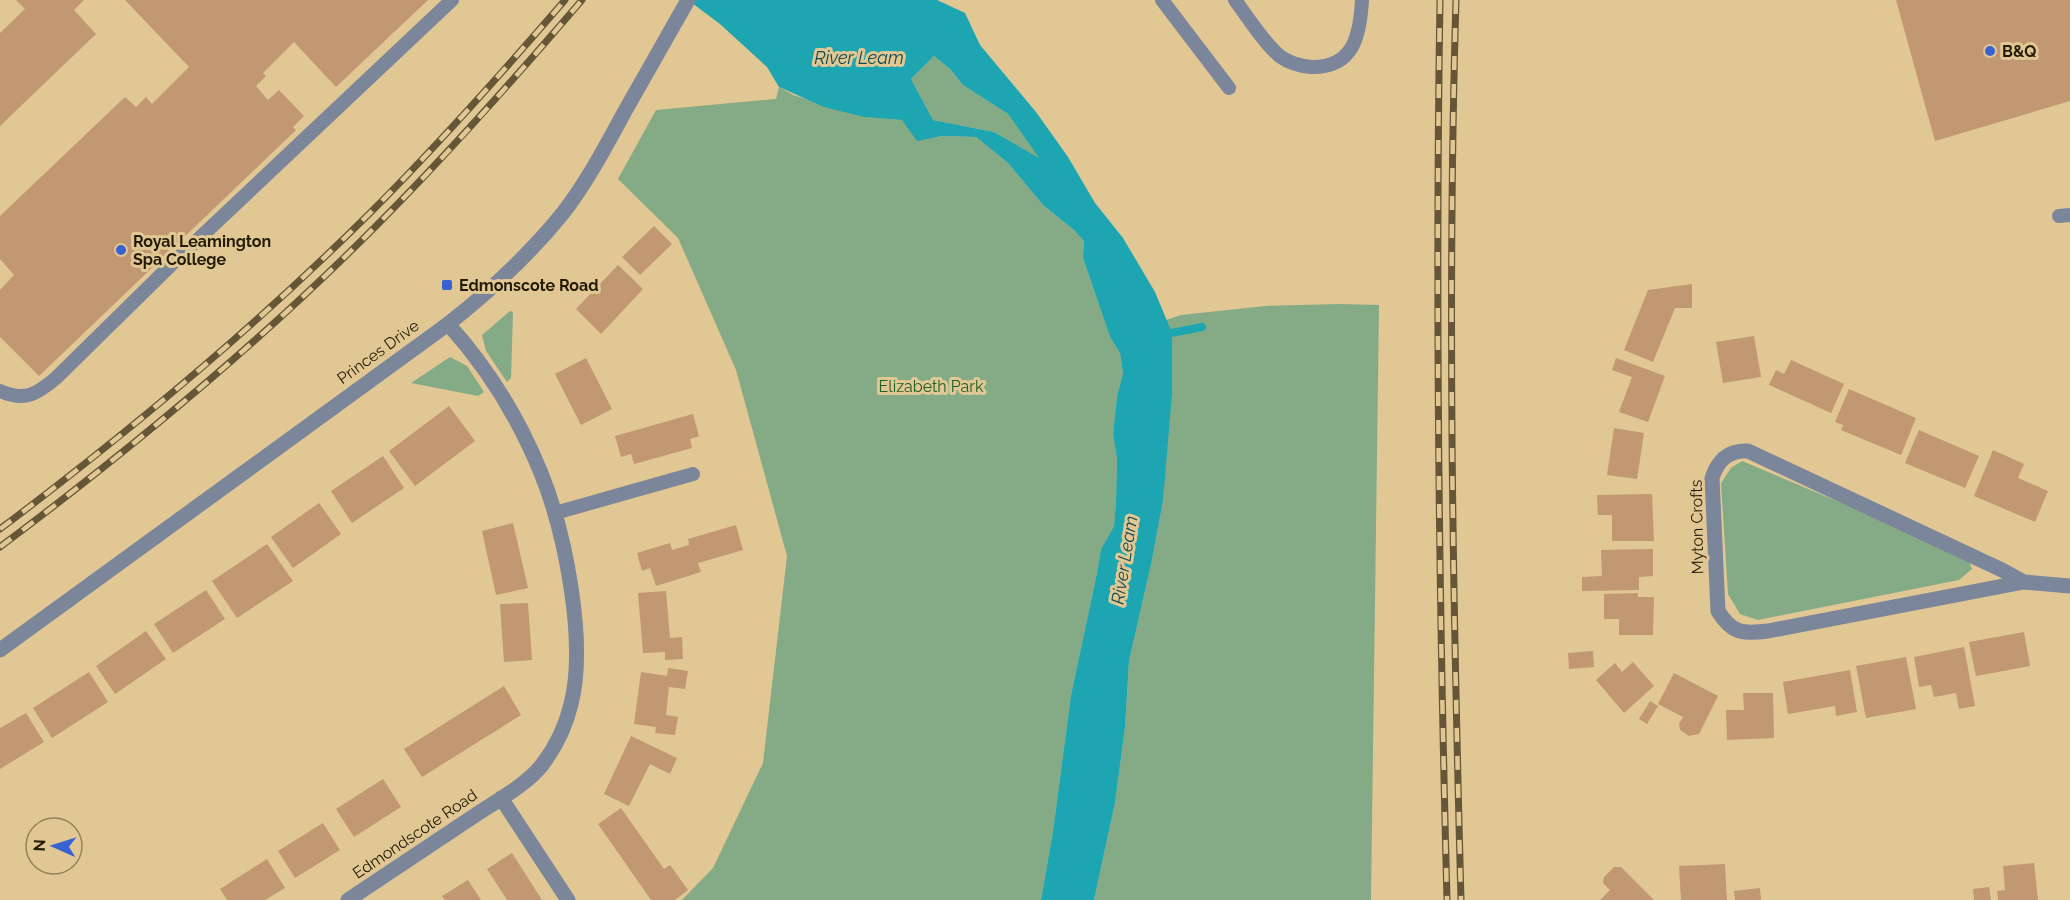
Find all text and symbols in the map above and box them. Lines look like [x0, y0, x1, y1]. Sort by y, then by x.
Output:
place label: B&Q [2002, 42, 2036, 61]
marker: B&Q [1983, 44, 1997, 58]
water label: River Leam [814, 47, 904, 68]
place label: Royal Leamington Spa College [133, 232, 271, 269]
marker: Royal Leamington Spa College [114, 243, 128, 257]
place label: Edmonscote Road [459, 276, 598, 295]
marker: Edmonscote Road [440, 278, 454, 292]
street label: Princes Drive [333, 316, 423, 388]
park label: Elizabeth Park [879, 377, 984, 396]
street label: Myton Crofts [1687, 479, 1707, 575]
water label: River Leam [1107, 514, 1141, 606]
street label: Edmondscote Road [349, 785, 481, 883]
north arrow [24, 816, 84, 876]
text: N [30, 839, 49, 852]

